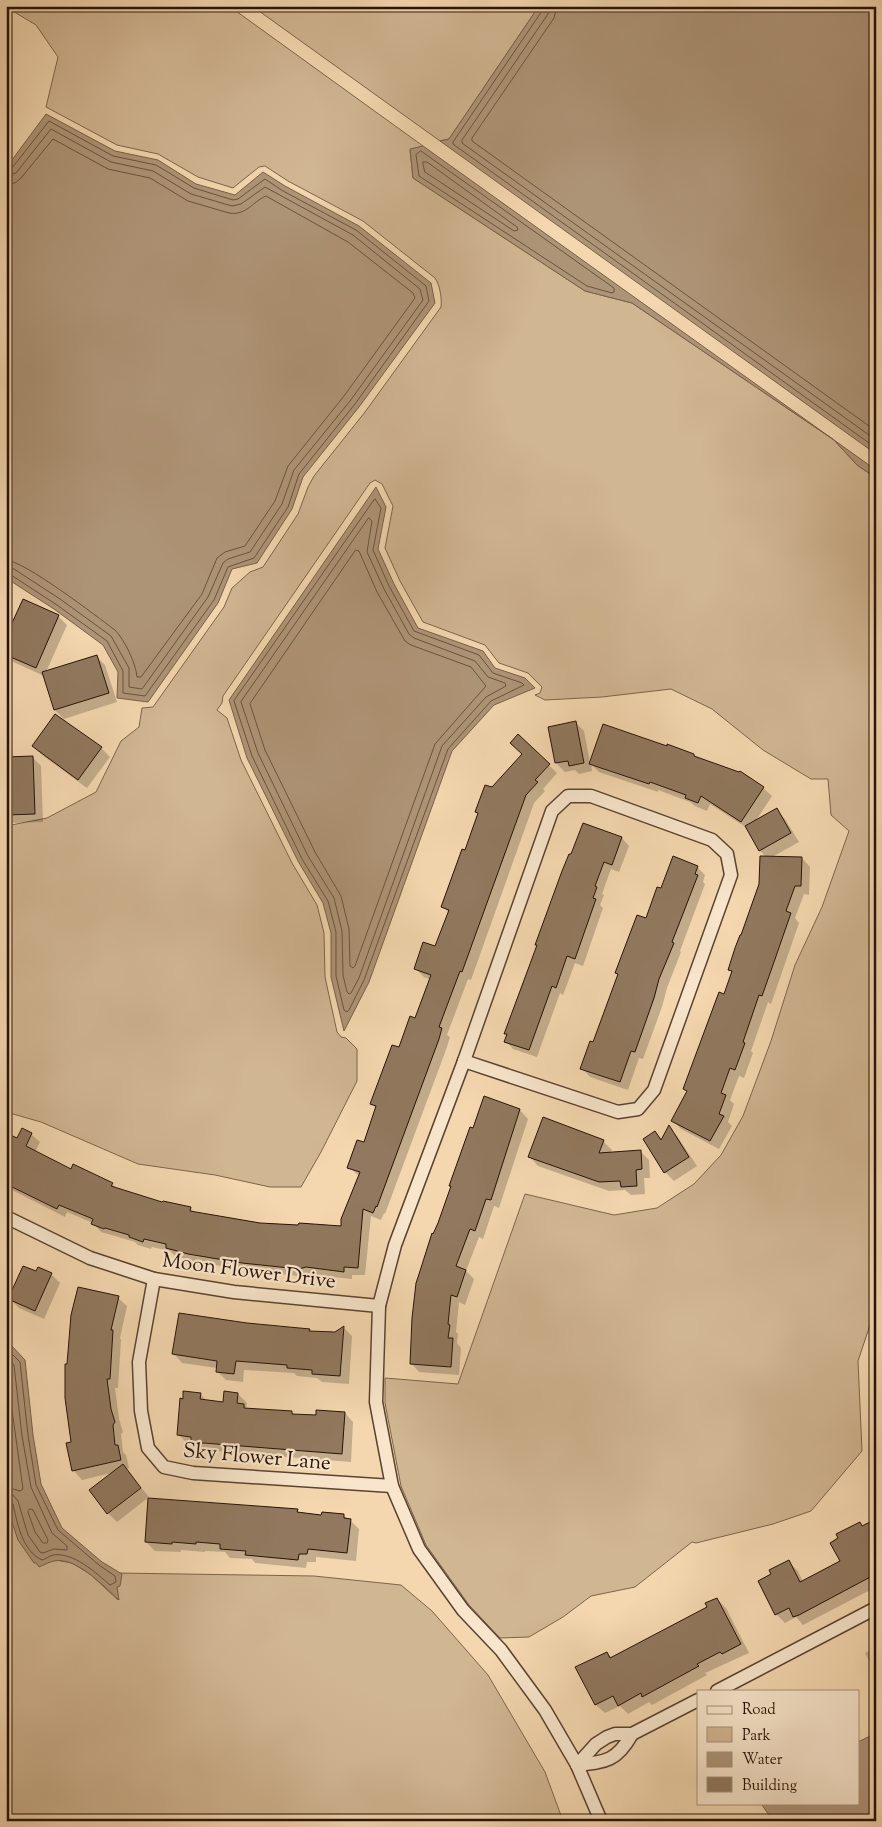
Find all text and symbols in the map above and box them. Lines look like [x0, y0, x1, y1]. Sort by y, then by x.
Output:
street label: Moon Flower Drive [160, 1246, 337, 1298]
street label: Sky Flower Lane [182, 1437, 332, 1479]
legend [697, 1690, 860, 1804]
text: Road [742, 1700, 776, 1721]
text: Park [742, 1726, 771, 1747]
text: Water [742, 1750, 783, 1771]
text: Building [742, 1776, 797, 1797]

